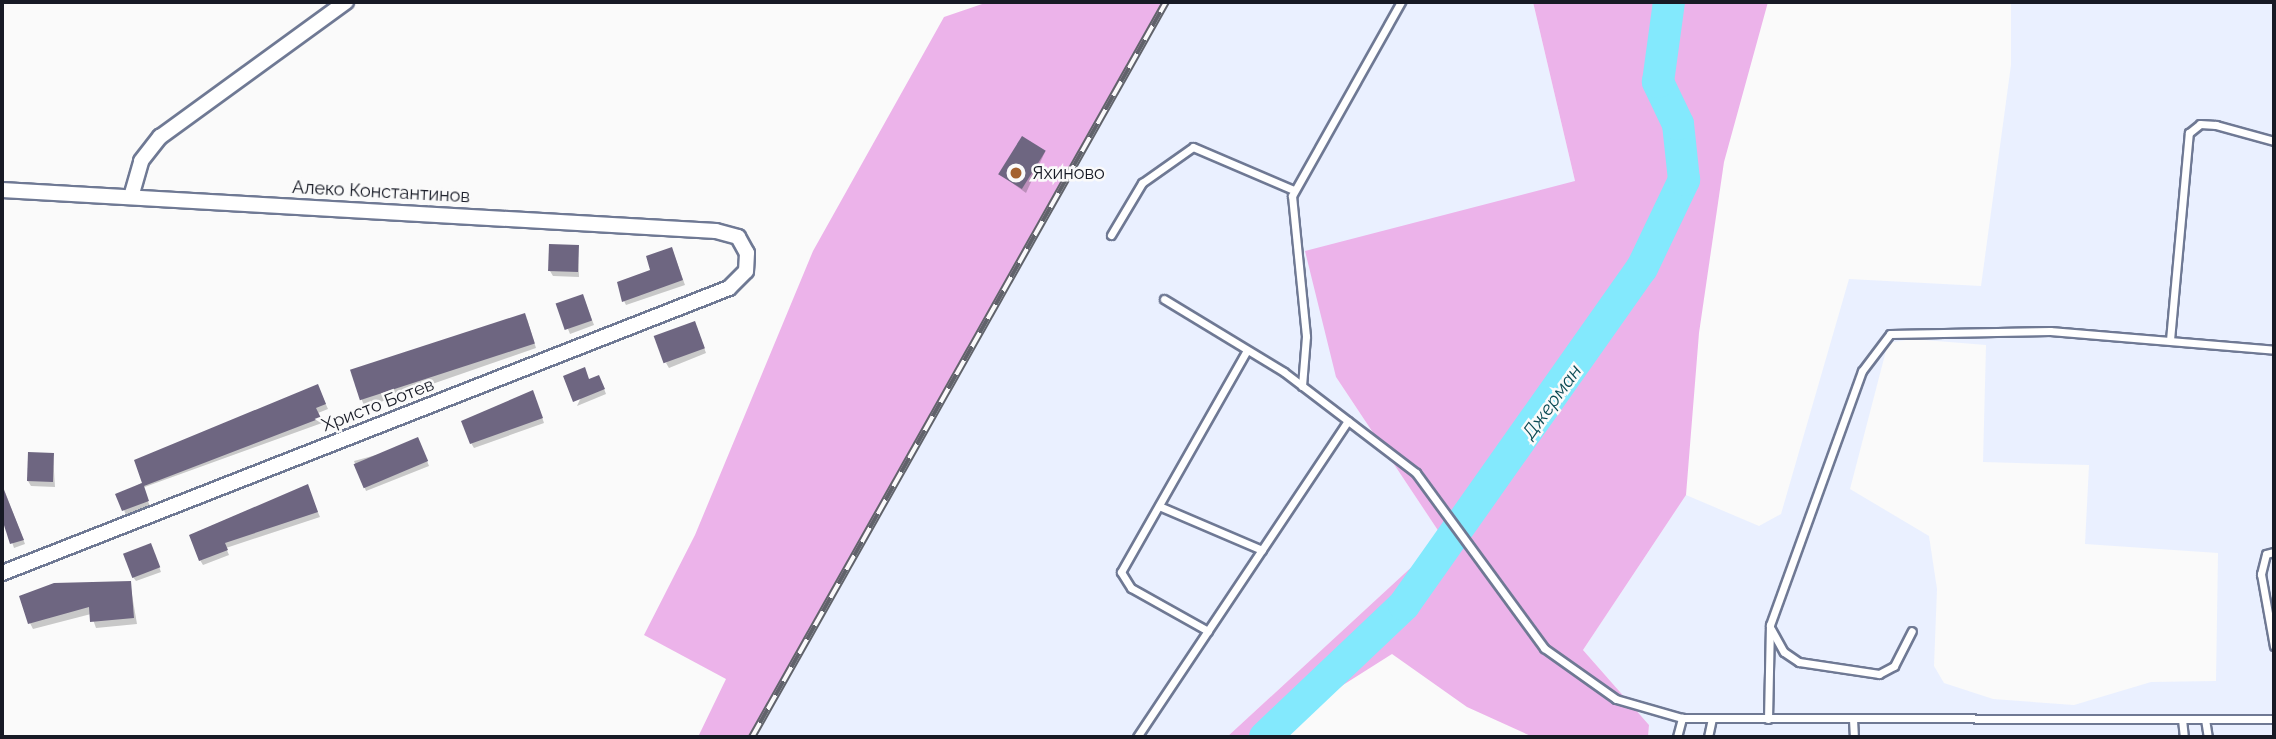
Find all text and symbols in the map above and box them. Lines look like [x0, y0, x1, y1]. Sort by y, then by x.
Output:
place label: Яхиново [1032, 162, 1105, 184]
marker: Яхиново [1006, 163, 1026, 183]
street label: Алеко Константинов [292, 177, 470, 207]
water label: Джерман [1517, 360, 1587, 444]
street label: Христо Ботев [319, 374, 437, 436]

